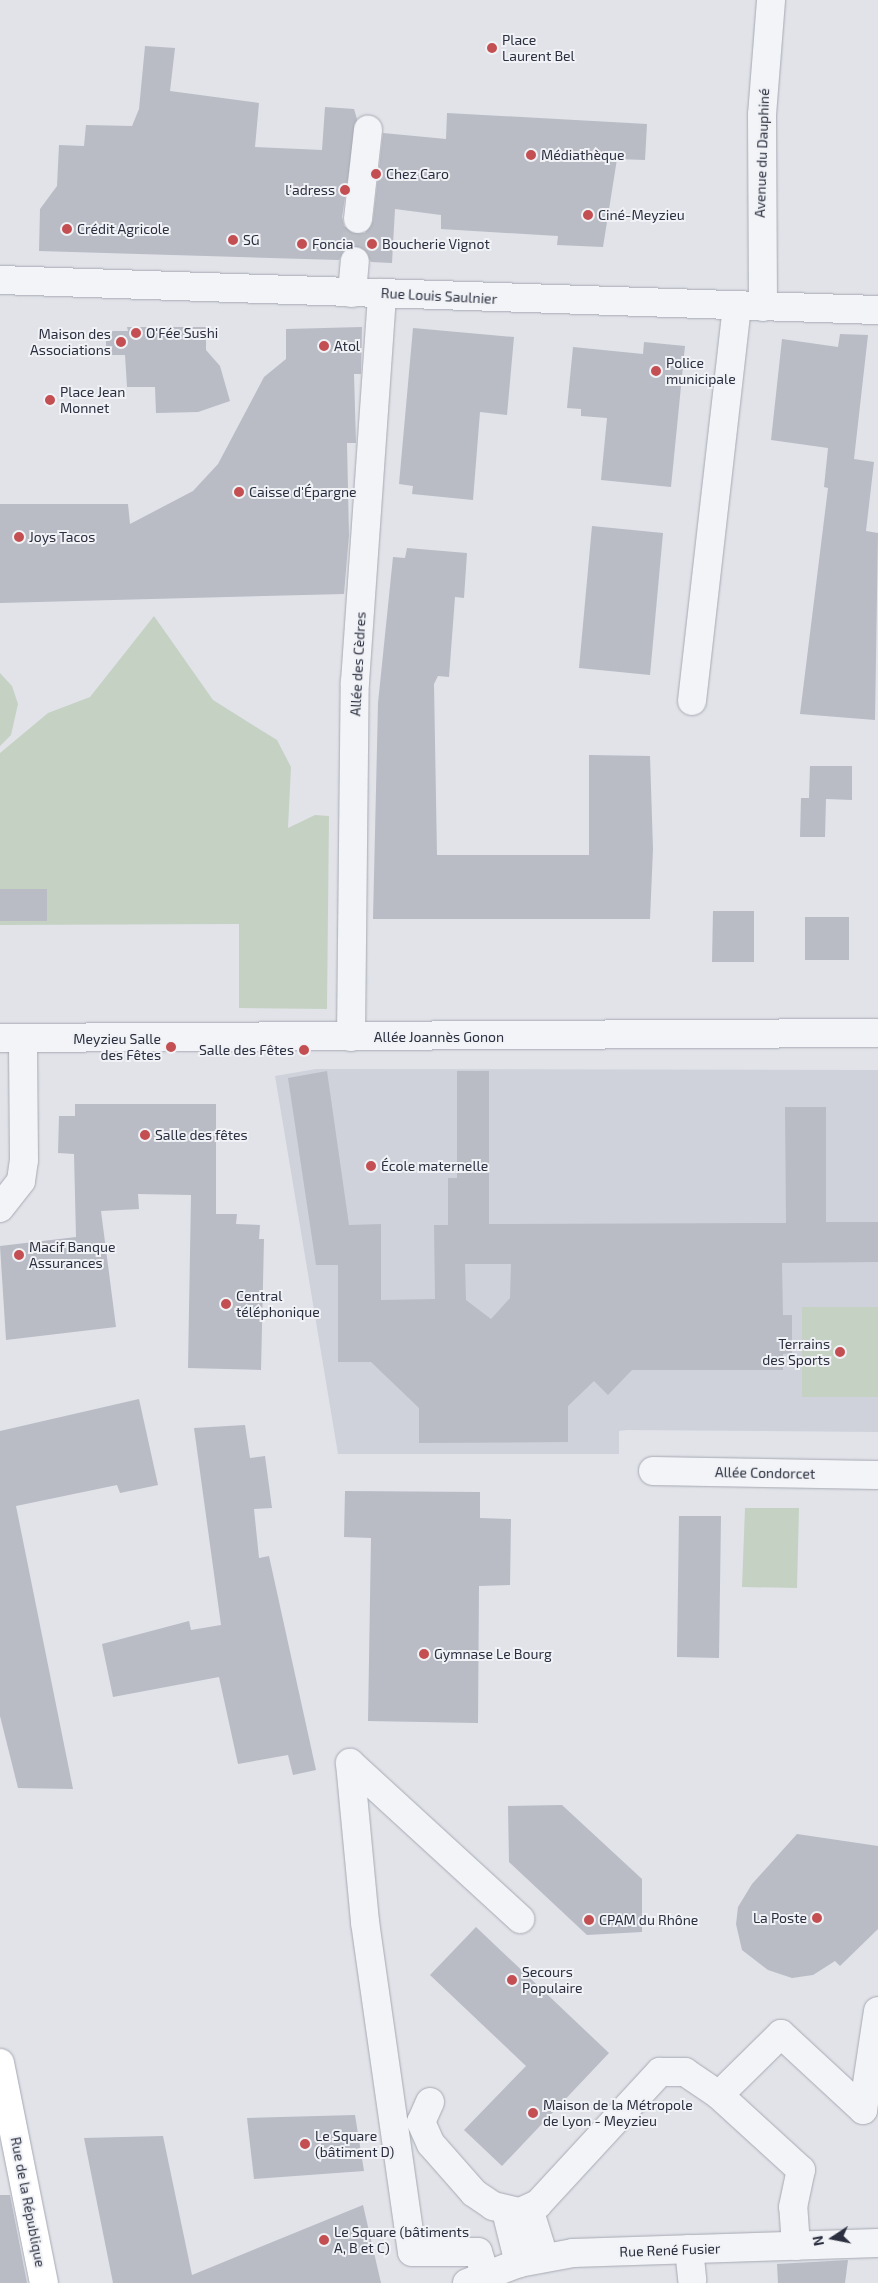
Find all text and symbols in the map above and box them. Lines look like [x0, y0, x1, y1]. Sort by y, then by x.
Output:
place label: Place Laurent Bel [502, 32, 575, 64]
marker: Place Laurent Bel [486, 42, 498, 54]
street label: Avenue du Dauphiné [751, 88, 773, 218]
place label: Médiathèque [541, 147, 624, 163]
marker: Médiathèque [525, 149, 537, 161]
place label: Chez Caro [386, 166, 449, 182]
marker: Chez Caro [370, 168, 382, 180]
place label: l'adress [285, 182, 335, 198]
marker: l'adress [339, 184, 351, 196]
place label: Ciné-Meyzieu [598, 207, 685, 223]
marker: Ciné-Meyzieu [582, 209, 594, 221]
place label: Crédit Agricole [77, 221, 170, 237]
marker: Crédit Agricole [61, 223, 73, 235]
place label: SG [243, 232, 260, 248]
marker: SG [227, 234, 239, 246]
place label: Foncia [312, 236, 353, 252]
place label: Boucherie Vignot [382, 236, 490, 252]
marker: Foncia [296, 238, 308, 250]
marker: Boucherie Vignot [366, 238, 378, 250]
street label: Rue Louis Saulnier [380, 285, 498, 307]
place label: O'Fée Sushi [146, 325, 218, 341]
place label: Maison des Associations [30, 326, 111, 358]
marker: O'Fée Sushi [130, 327, 142, 339]
marker: Maison des Associations [115, 336, 127, 348]
place label: Atol [334, 338, 360, 354]
marker: Atol [318, 340, 330, 352]
place label: Police municipale [666, 355, 736, 388]
marker: Police municipale [650, 365, 662, 377]
place label: Place Jean Monnet [60, 384, 126, 417]
marker: Place Jean Monnet [44, 394, 56, 406]
place label: Caisse d'Épargne [249, 484, 357, 500]
marker: Caisse d'Épargne [233, 486, 245, 498]
place label: Joys Tacos [29, 529, 96, 545]
marker: Joys Tacos [13, 531, 25, 543]
street label: Allée des Cèdres [347, 611, 369, 717]
street label: Allée Joannès Gonon [374, 1029, 504, 1045]
place label: Meyzieu Salle des Fêtes [73, 1031, 161, 1064]
marker: Meyzieu Salle des Fêtes [165, 1041, 177, 1053]
place label: Salle des Fêtes [199, 1042, 294, 1058]
marker: Salle des Fêtes [298, 1044, 310, 1056]
place label: Salle des fêtes [155, 1127, 248, 1143]
marker: Salle des fêtes [139, 1129, 151, 1141]
place label: École maternelle [381, 1158, 488, 1174]
marker: École maternelle [365, 1160, 377, 1172]
place label: Macif Banque Assurances [29, 1239, 116, 1272]
marker: Macif Banque Assurances [13, 1249, 25, 1261]
place label: Central téléphonique [236, 1288, 320, 1320]
marker: Central téléphonique [220, 1298, 232, 1310]
place label: Terrains des Sports [762, 1336, 830, 1368]
marker: Terrains des Sports [834, 1346, 846, 1358]
street label: Allée Condorcet [715, 1464, 815, 1482]
place label: Gymnase Le Bourg [434, 1646, 552, 1662]
marker: Gymnase Le Bourg [418, 1648, 430, 1660]
place label: La Poste [753, 1910, 807, 1926]
place label: CPAM du Rhône [599, 1912, 698, 1928]
marker: La Poste [811, 1912, 823, 1924]
marker: CPAM du Rhône [583, 1914, 595, 1926]
place label: Secours Populaire [522, 1964, 582, 1996]
marker: Secours Populaire [506, 1974, 518, 1986]
place label: Maison de la Métropole de Lyon - Meyzieu [543, 2097, 693, 2130]
marker: Maison de la Métropole de Lyon - Meyzieu [527, 2107, 539, 2119]
place label: Le Square (bâtiment D) [315, 2128, 394, 2160]
street label: Rue de la République [7, 2136, 49, 2268]
marker: Le Square (bâtiment D) [299, 2138, 311, 2150]
north arrow [808, 2213, 858, 2263]
place label: Le Square (bâtiments A, B et C) [334, 2224, 469, 2256]
marker: Le Square (bâtiments A, B et C) [318, 2234, 330, 2246]
text: N [808, 2234, 827, 2248]
street label: Rue René Fusier [619, 2240, 721, 2260]

